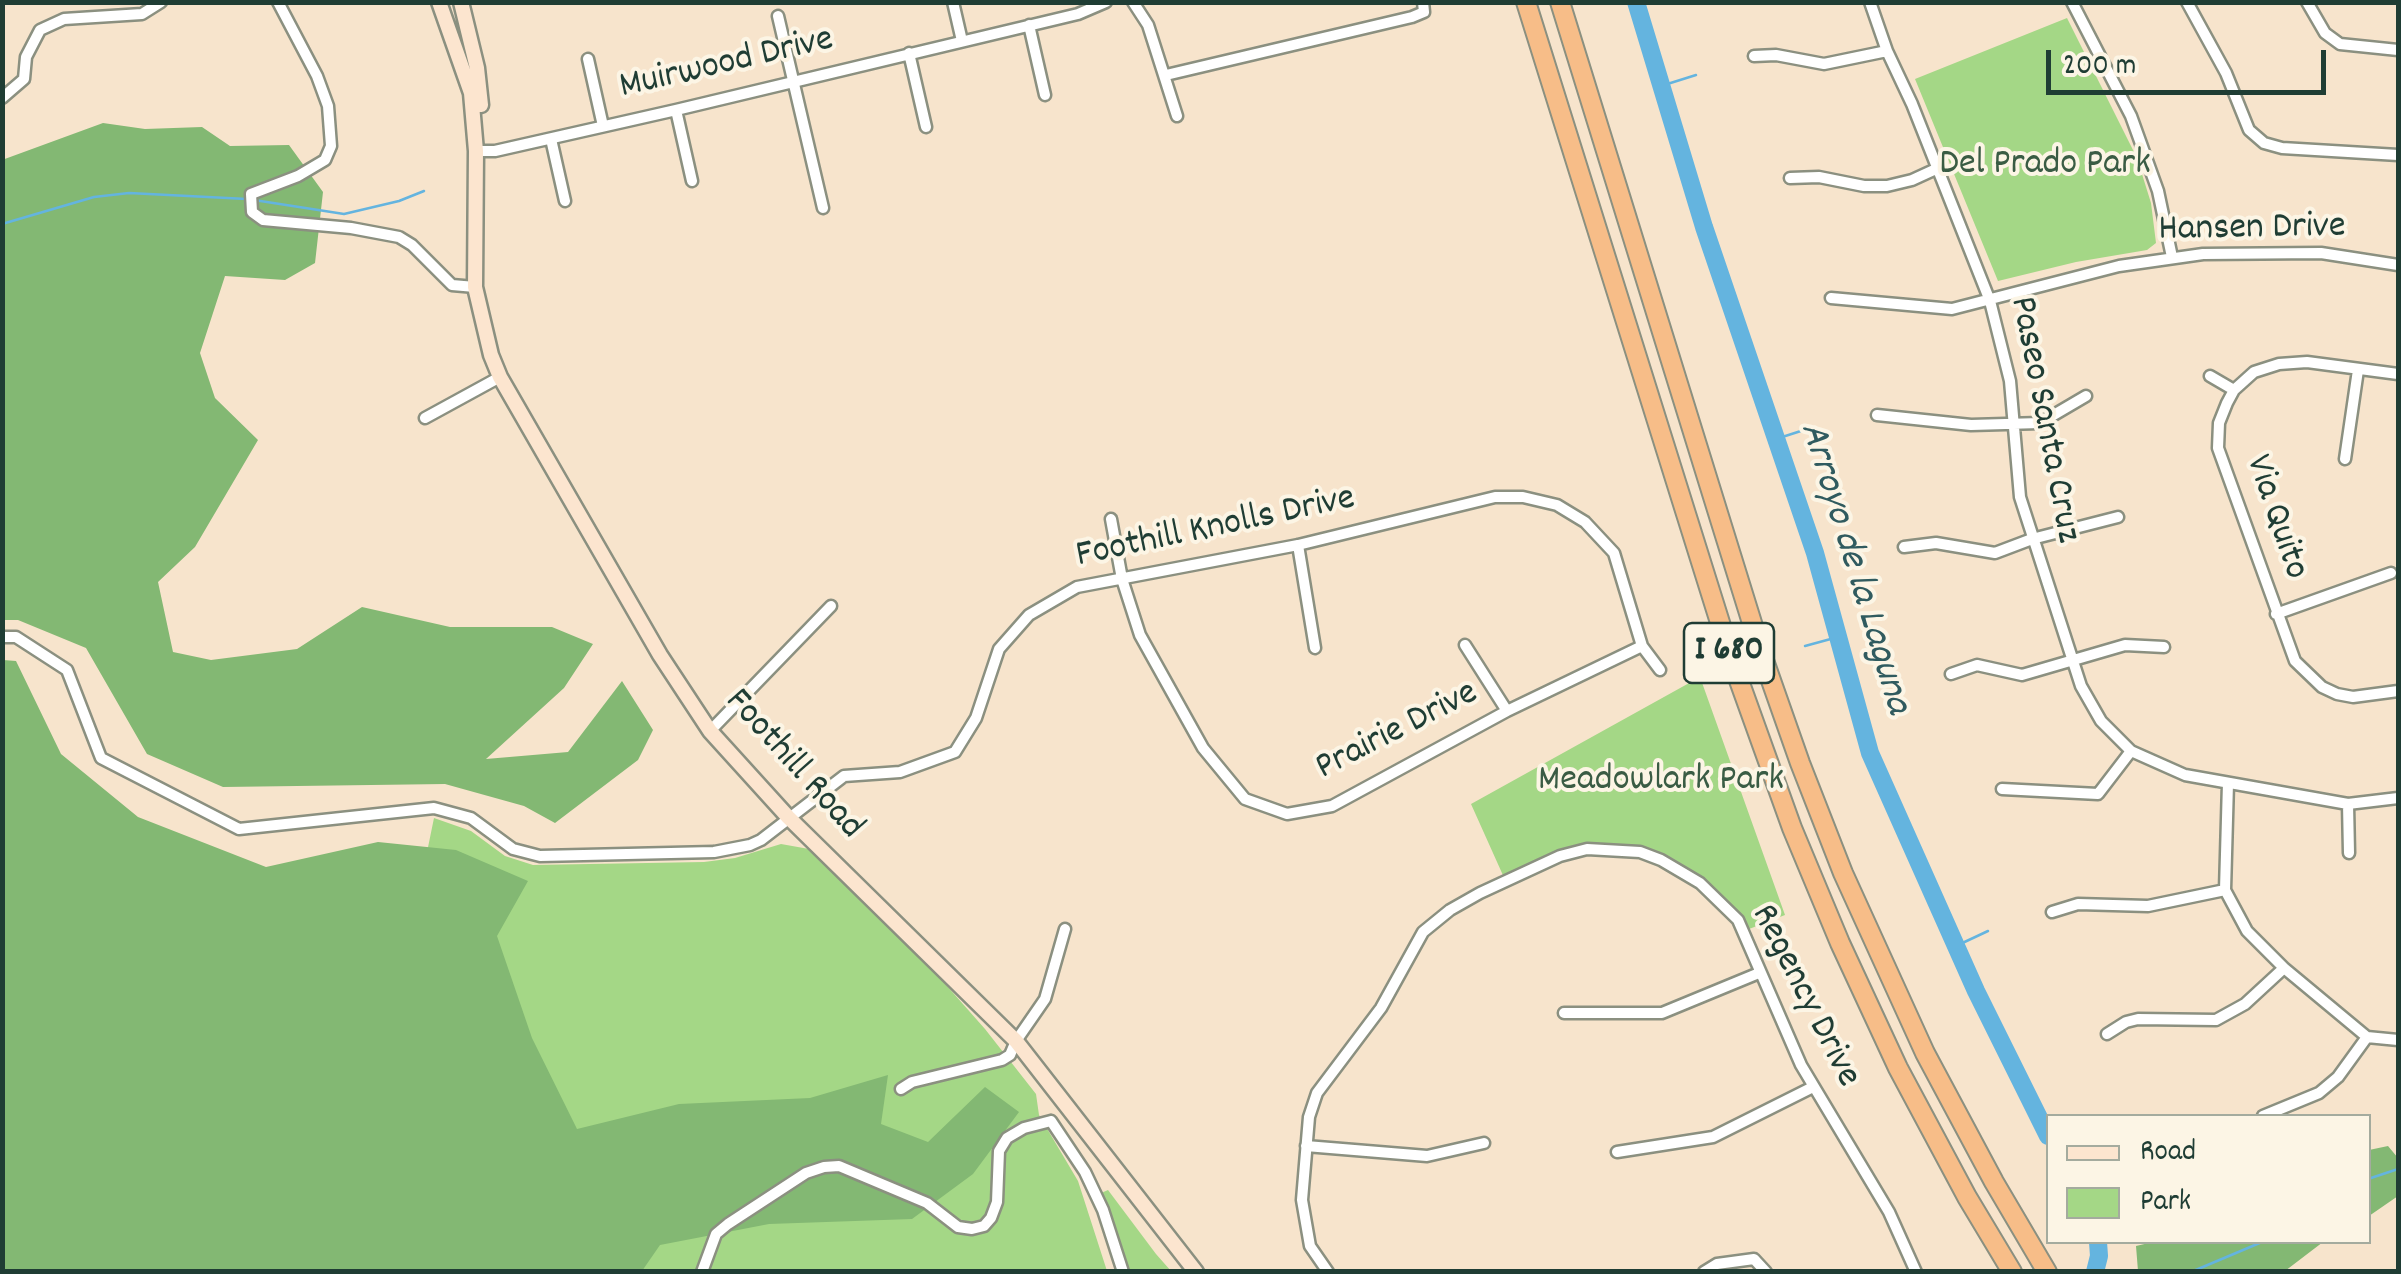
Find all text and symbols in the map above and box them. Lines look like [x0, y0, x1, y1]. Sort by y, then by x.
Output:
street label: Muirwood Drive [616, 19, 838, 113]
scale bar [2051, 30, 2331, 92]
text: 200 m [2063, 46, 2136, 89]
park label: Del Prado Park [1939, 144, 2151, 190]
street label: Hansen Drive [2158, 207, 2346, 255]
street label: Paseo Santa Cruz [1996, 293, 2088, 547]
water label: Arroyo de la Laguna [1785, 417, 1919, 721]
street label: Via Quito [2232, 450, 2316, 586]
street label: Foothill Knolls Drive [1072, 478, 1360, 582]
road number: I 680 [1684, 623, 1774, 683]
street label: Prairie Drive [1309, 673, 1487, 793]
street label: Foothill Road [712, 681, 872, 851]
park label: Meadowlark Park [1538, 760, 1784, 806]
street label: Regency Drive [1738, 898, 1868, 1096]
legend [2046, 1114, 2371, 1244]
text: Road [2140, 1132, 2196, 1175]
text: Park [2140, 1182, 2191, 1225]

